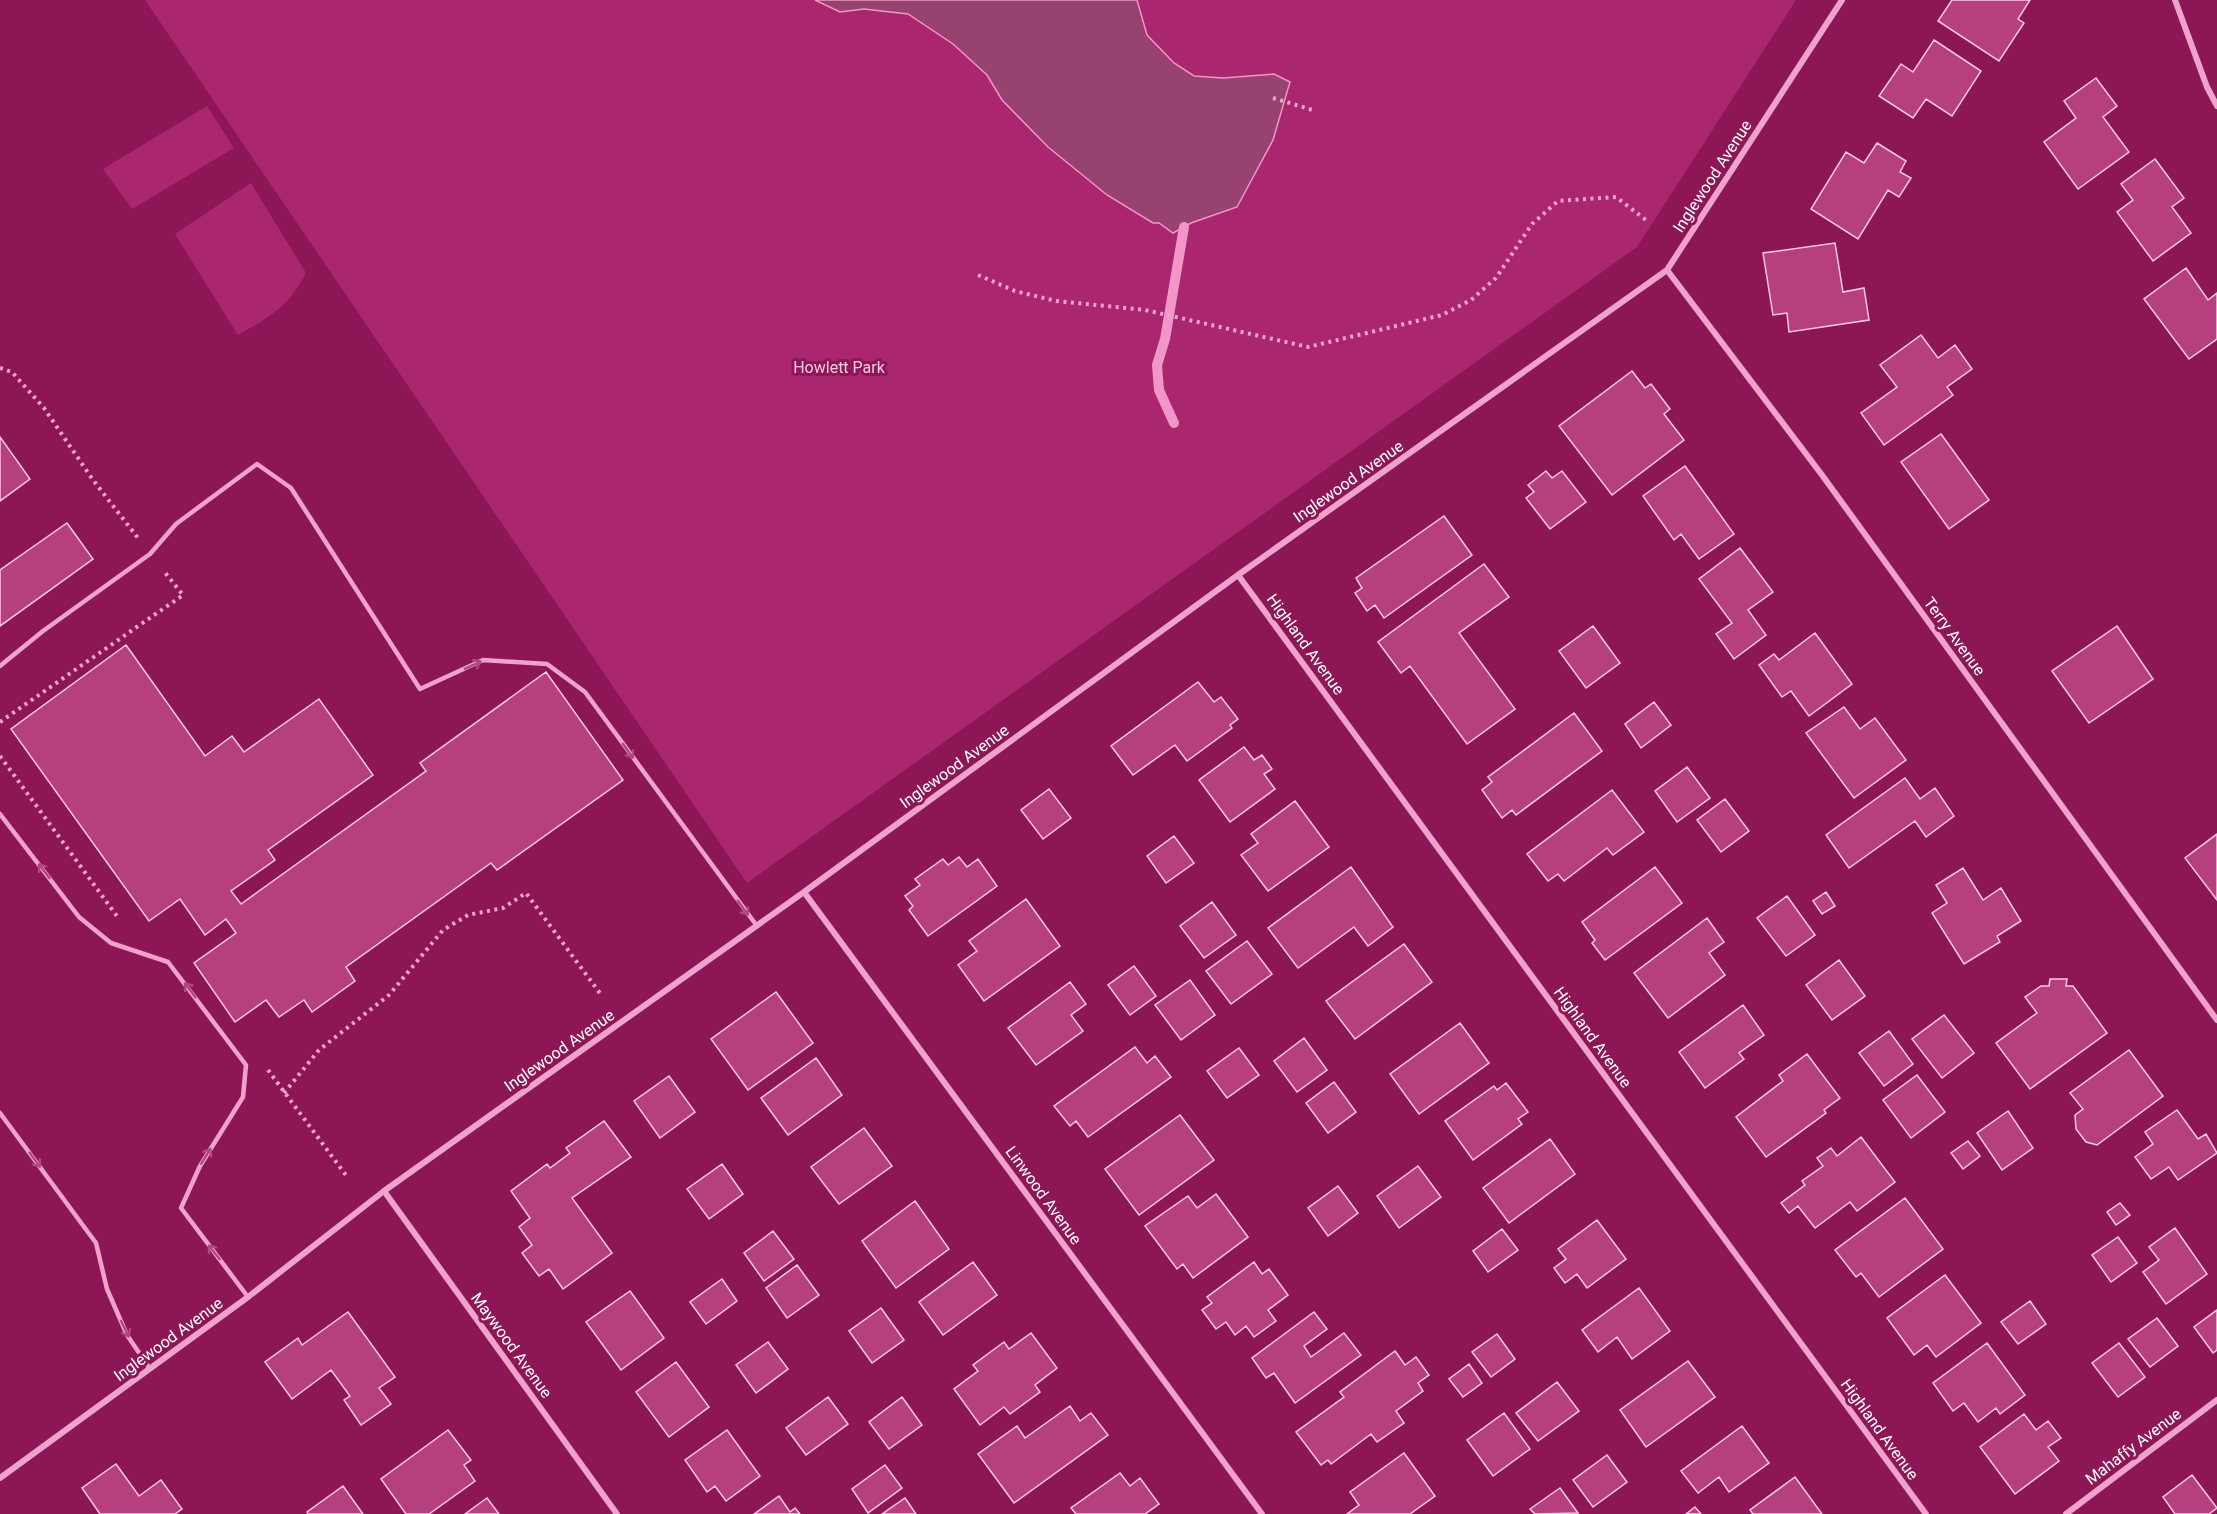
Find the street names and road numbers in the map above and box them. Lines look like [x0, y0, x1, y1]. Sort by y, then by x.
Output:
street label: Inglewood Avenue [1669, 117, 1756, 236]
street label: Inglewood Avenue [1290, 436, 1407, 527]
street label: Highland Avenue [1263, 590, 1349, 698]
street label: Terry Avenue [1920, 593, 1989, 679]
street label: Inglewood Avenue [896, 720, 1013, 812]
street label: Highland Avenue [1550, 983, 1636, 1091]
street label: Inglewood Avenue [501, 1005, 618, 1096]
street label: Linwood Avenue [1002, 1142, 1086, 1248]
street label: Maywood Avenue [467, 1289, 556, 1402]
street label: Inglewood Avenue [110, 1293, 227, 1385]
street label: Highland Avenue [1837, 1375, 1923, 1483]
street label: Mahaffy Avenue [2082, 1404, 2185, 1489]

